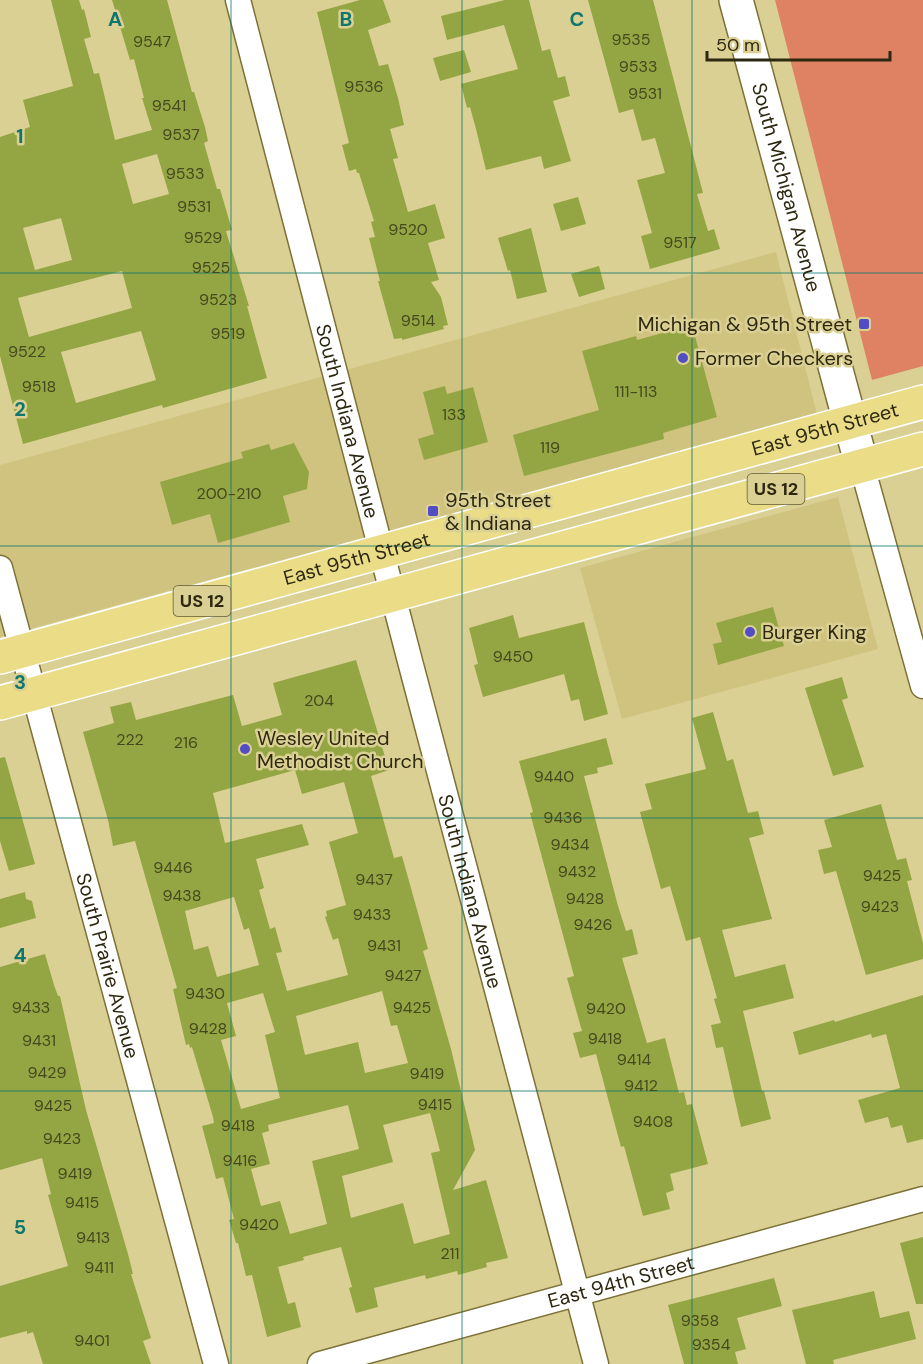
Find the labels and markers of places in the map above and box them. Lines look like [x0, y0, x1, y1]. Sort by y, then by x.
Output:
place label: Michigan & 95th Street [638, 311, 852, 337]
marker: Michigan & 95th Street [857, 317, 871, 331]
place label: Former Checkers [695, 345, 853, 371]
marker: Former Checkers [676, 351, 690, 365]
place label: 95th Street & Indiana [445, 487, 551, 536]
marker: 95th Street & Indiana [426, 504, 440, 518]
place label: Burger King [762, 619, 867, 645]
marker: Burger King [743, 625, 757, 639]
place label: Wesley United Methodist Church [257, 725, 423, 774]
marker: Wesley United Methodist Church [238, 742, 252, 756]

